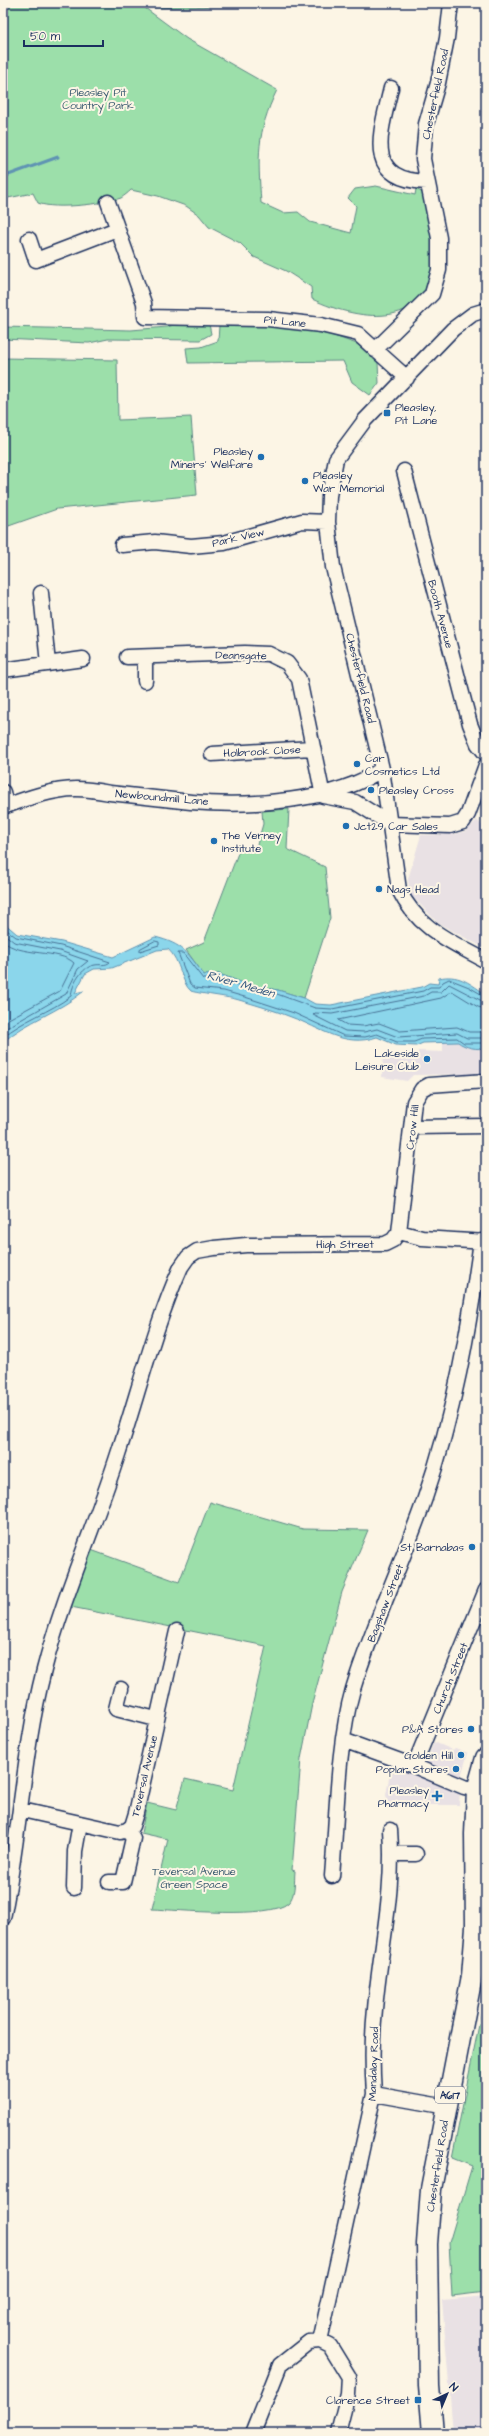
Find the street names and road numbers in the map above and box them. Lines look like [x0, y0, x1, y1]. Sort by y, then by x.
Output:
street label: Chesterfield Road [419, 47, 453, 141]
street label: Pit Lane [263, 312, 307, 331]
street label: Park View [210, 524, 266, 551]
street label: Booth Avenue [424, 578, 457, 650]
street label: Chesterfield Road [342, 631, 379, 725]
street label: Deansgate [215, 648, 267, 664]
street label: Holbrook Close [223, 742, 301, 761]
street label: Newboundmill Lane [115, 786, 209, 809]
street label: Crow Hill [402, 1103, 423, 1150]
street label: High Street [316, 1237, 374, 1253]
street label: Bagshaw Street [364, 1561, 408, 1645]
street label: Church Street [429, 1640, 472, 1716]
street label: Teversal Avenue [128, 1734, 161, 1818]
street label: Mandalay Road [365, 2026, 383, 2102]
road number: A617 [435, 2087, 465, 2103]
street label: Chesterfield Road [423, 2119, 452, 2213]

